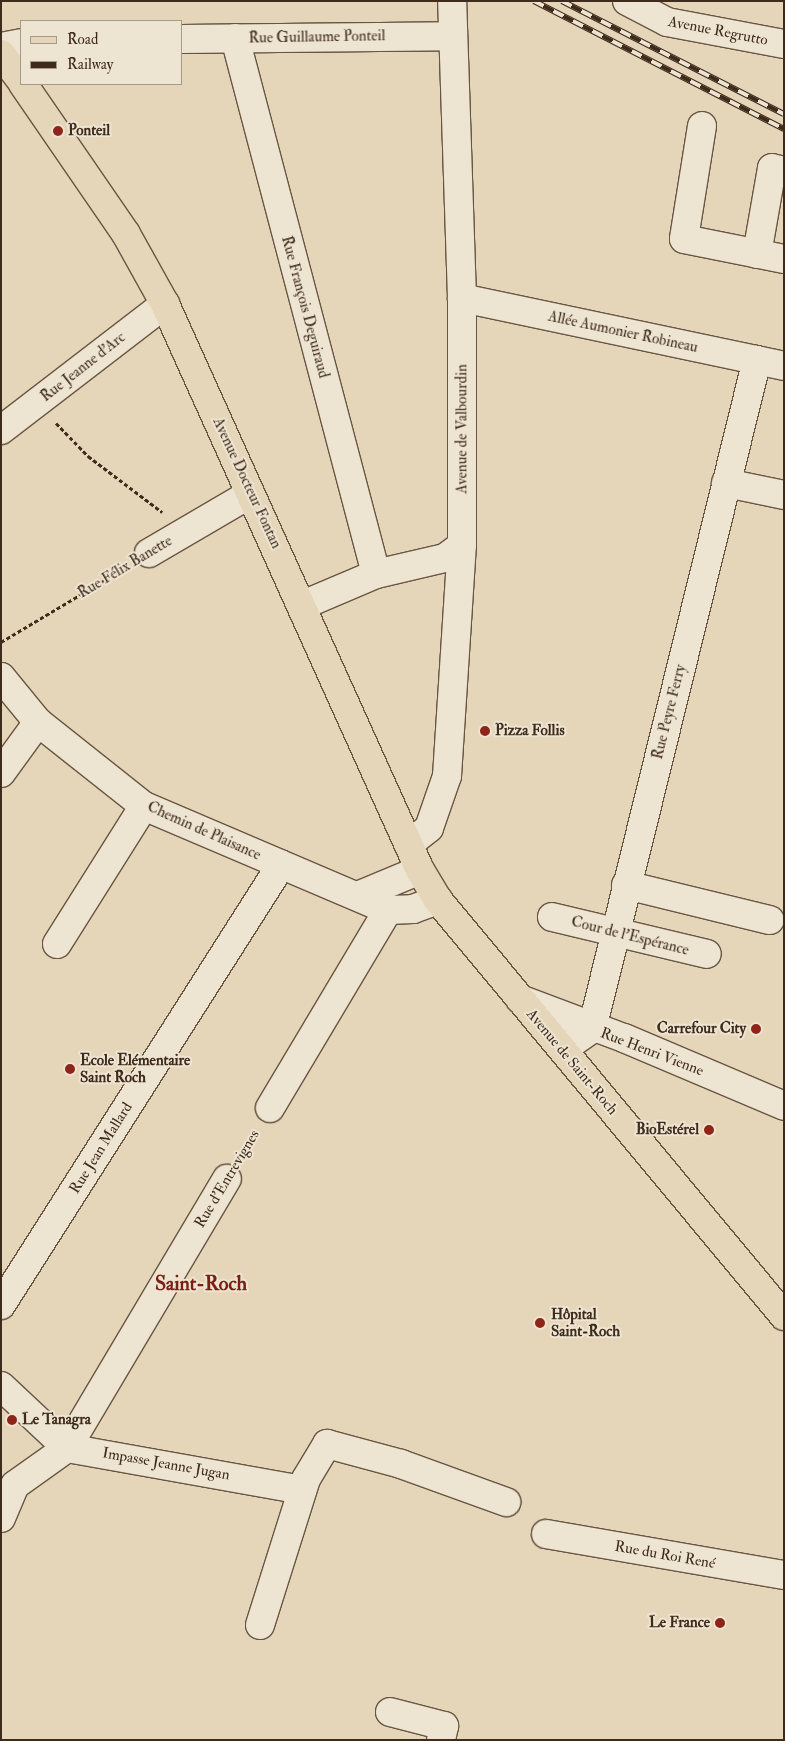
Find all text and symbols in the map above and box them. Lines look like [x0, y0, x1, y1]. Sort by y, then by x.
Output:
street label: Avenue Regrutto [667, 13, 769, 49]
legend [20, 20, 182, 85]
street label: Rue Guillaume Ponteil [248, 27, 386, 47]
text: Road [67, 30, 98, 49]
text: Railway [67, 55, 113, 74]
place label: Ponteil [68, 122, 110, 140]
marker: Ponteil [52, 125, 64, 137]
street label: Rue François Deguiraud [277, 234, 333, 380]
street label: Allée Aumonier Robineau [546, 307, 700, 357]
street label: Rue Jeanne d'Arc [37, 328, 129, 406]
street label: Avenue de Valbourdin [453, 364, 471, 494]
street label: Avenue Docteur Fontan [209, 415, 285, 551]
street label: Rue Félix Banette [75, 532, 175, 602]
street label: Rue Peyre Ferry [649, 663, 689, 761]
place label: Pizza Follis [495, 722, 565, 740]
marker: Pizza Follis [479, 725, 491, 737]
street label: Chemin de Plaisance [144, 798, 264, 864]
street label: Cour de l'Espérance [569, 913, 691, 959]
street label: Avenue de Saint-Roch [523, 1005, 621, 1119]
place label: Carrefour City [657, 1020, 746, 1038]
marker: Carrefour City [750, 1023, 762, 1035]
street label: Rue Henri Vienne [598, 1024, 706, 1080]
place label: Ecole Elémentaire Saint Roch [80, 1051, 190, 1086]
marker: Ecole Elémentaire Saint Roch [64, 1063, 76, 1075]
street label: Rue Jean Mallard [66, 1099, 136, 1197]
place label: BioEstérel [636, 1121, 699, 1139]
marker: BioEstérel [703, 1124, 715, 1136]
street label: Rue d'Entrevignes [191, 1127, 263, 1231]
district label: Saint-Roch [155, 1271, 247, 1295]
place label: Hôpital Saint-Roch [551, 1305, 620, 1340]
marker: Hôpital Saint-Roch [533, 1316, 547, 1330]
place label: Le Tanagra [22, 1411, 91, 1429]
marker: Le Tanagra [6, 1414, 18, 1426]
street label: Impasse Jeanne Jugan [101, 1444, 231, 1484]
street label: Rue du Roi René [613, 1537, 717, 1573]
place label: Le France [649, 1614, 710, 1632]
marker: Le France [714, 1617, 726, 1629]

